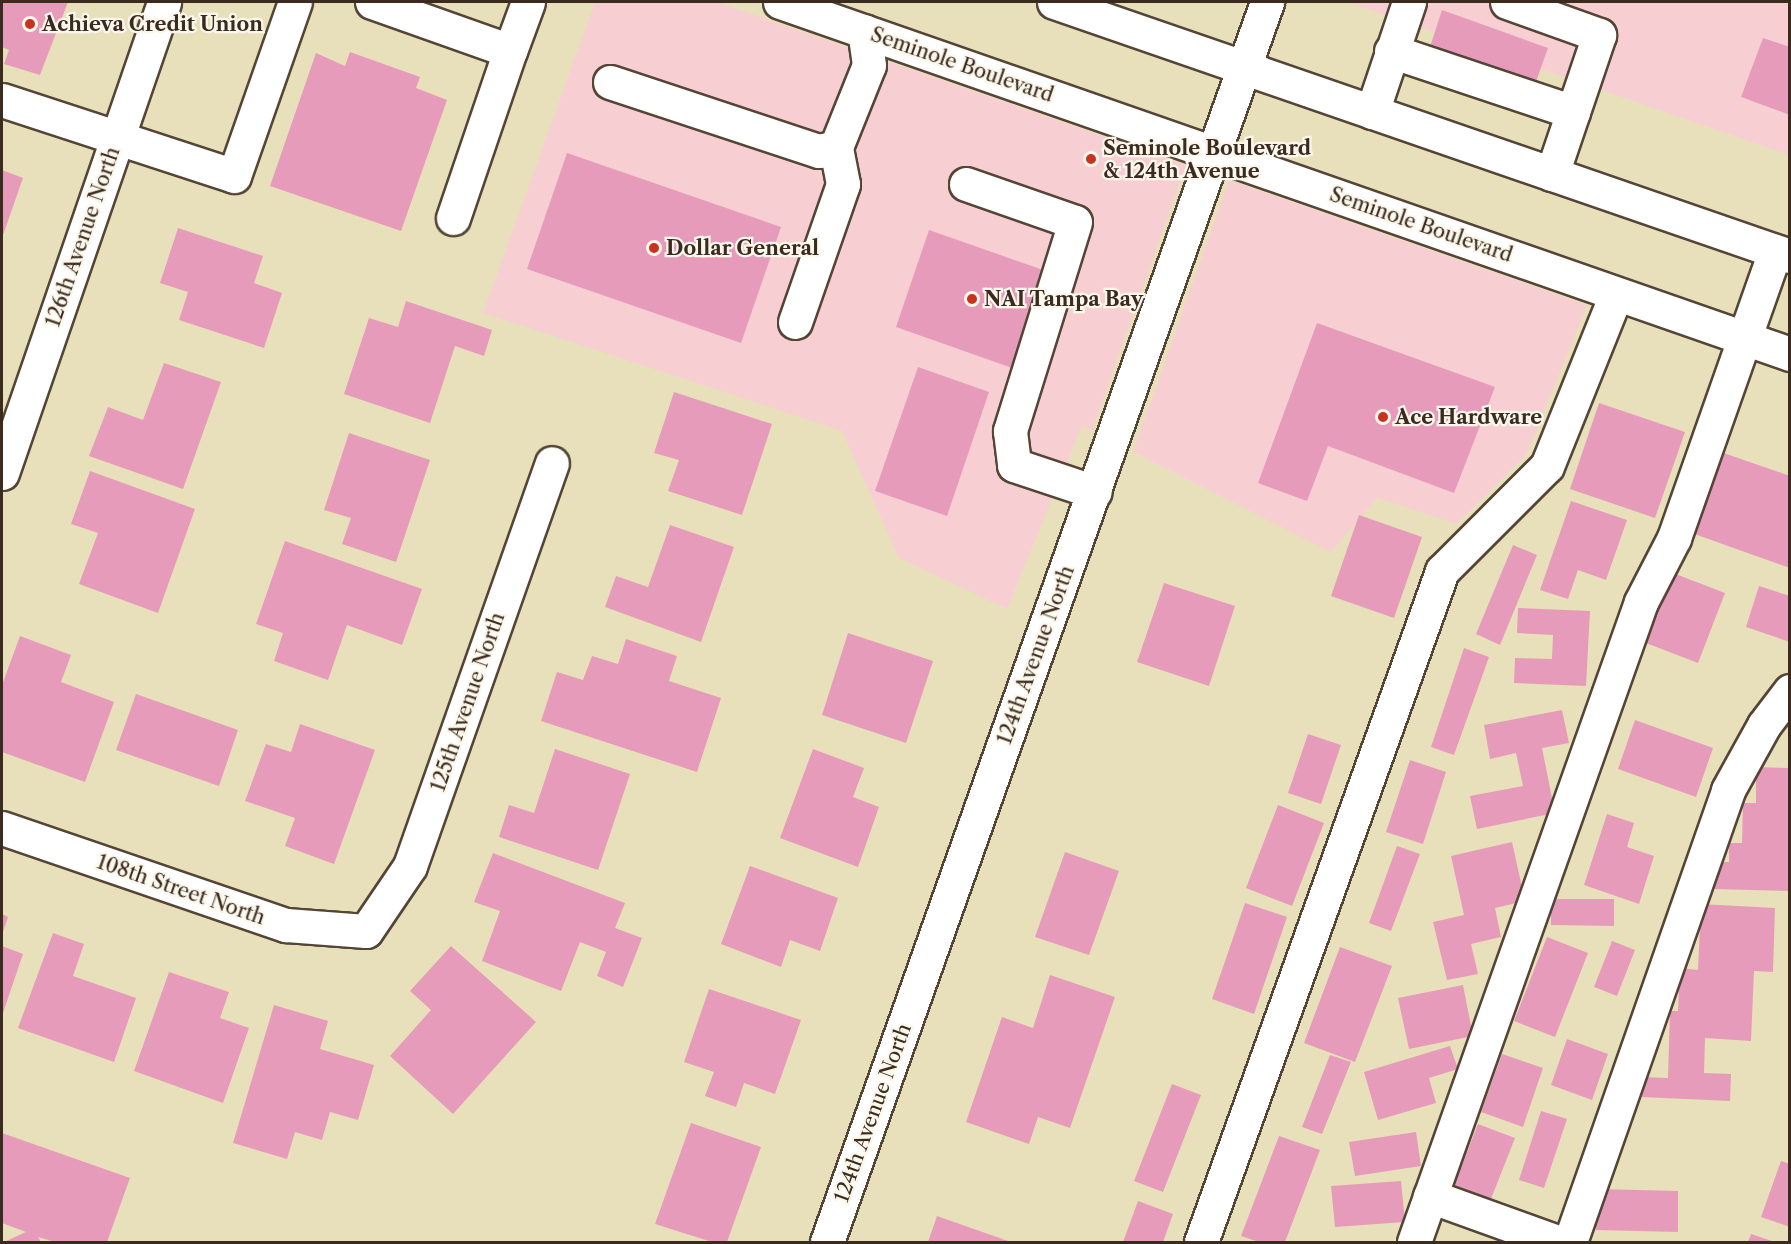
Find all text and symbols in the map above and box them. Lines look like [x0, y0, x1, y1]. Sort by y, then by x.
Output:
place label: Achieva Credit Union [42, 12, 263, 36]
marker: Achieva Credit Union [23, 17, 37, 31]
street label: Seminole Boulevard [868, 22, 1056, 108]
place label: Seminole Boulevard & 124th Avenue [1103, 136, 1311, 183]
street label: 126th Avenue North [41, 144, 125, 330]
marker: Seminole Boulevard & 124th Avenue [1084, 152, 1098, 166]
street label: Seminole Boulevard [1327, 182, 1515, 268]
place label: Dollar General [666, 236, 819, 260]
marker: Dollar General [647, 241, 661, 255]
place label: NAI Tampa Bay [984, 287, 1144, 311]
marker: NAI Tampa Bay [965, 292, 979, 306]
place label: Ace Hardware [1395, 405, 1542, 429]
marker: Ace Hardware [1376, 410, 1390, 424]
street label: 124th Avenue North [992, 562, 1080, 748]
street label: 125th Avenue North [426, 609, 510, 795]
street label: 108th Street North [94, 850, 268, 930]
street label: 124th Avenue North [829, 1020, 917, 1206]

